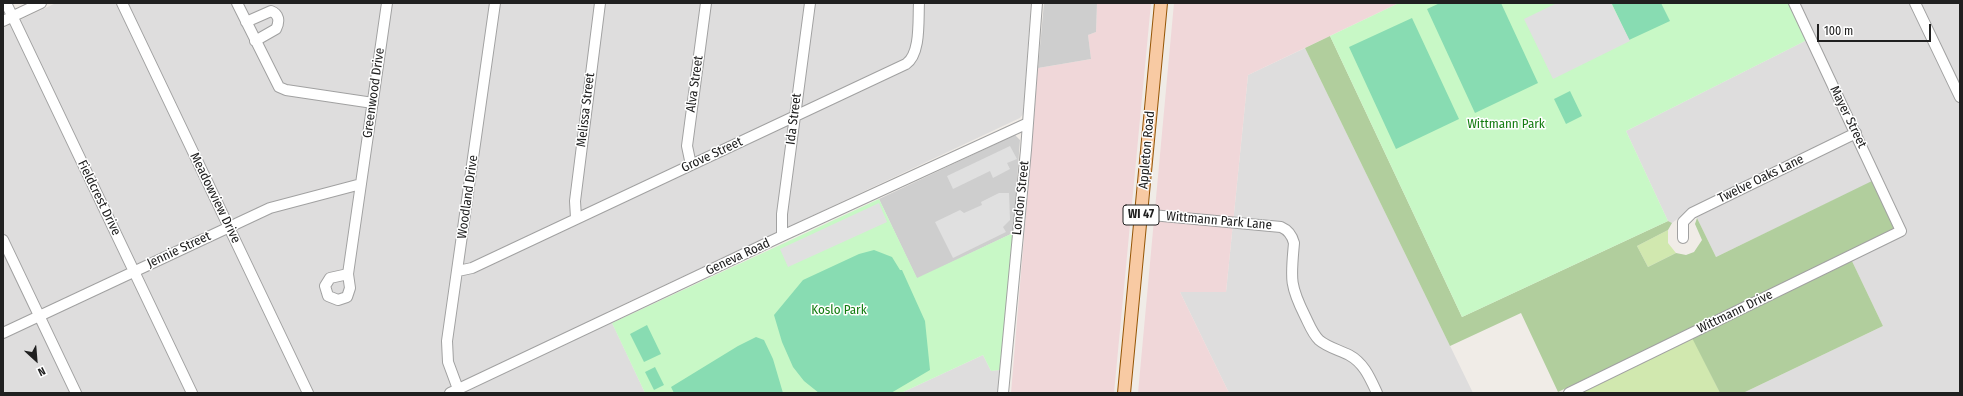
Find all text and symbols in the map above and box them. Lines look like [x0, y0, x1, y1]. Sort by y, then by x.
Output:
scale bar [1819, 16, 1933, 42]
text: 100 m [1824, 24, 1853, 38]
street label: Greenwood Drive [360, 47, 388, 139]
street label: Alva Street [683, 55, 707, 113]
street label: Melissa Street [574, 72, 598, 148]
street label: Mayer Street [1826, 83, 1870, 151]
street label: Ida Street [783, 92, 805, 146]
street label: Appleton Road [1136, 110, 1158, 190]
park label: Wittmann Park [1467, 116, 1545, 132]
street label: Grove Street [679, 134, 745, 176]
street label: Meadowview Drive [186, 150, 244, 246]
street label: Twelve Oaks Lane [1716, 152, 1806, 206]
street label: Woodland Drive [454, 154, 482, 240]
street label: Fieldcrest Drive [74, 158, 124, 238]
street label: London Street [1009, 160, 1033, 236]
road number: WI 47 [1123, 205, 1159, 225]
street label: Wittmann Park Lane [1165, 209, 1273, 233]
street label: Jennie Street [145, 228, 213, 272]
street label: Geneva Road [703, 235, 773, 279]
street label: Wittmann Drive [1695, 287, 1775, 337]
park label: Koslo Park [811, 302, 867, 318]
north arrow [16, 340, 56, 380]
text: N [36, 364, 47, 379]

